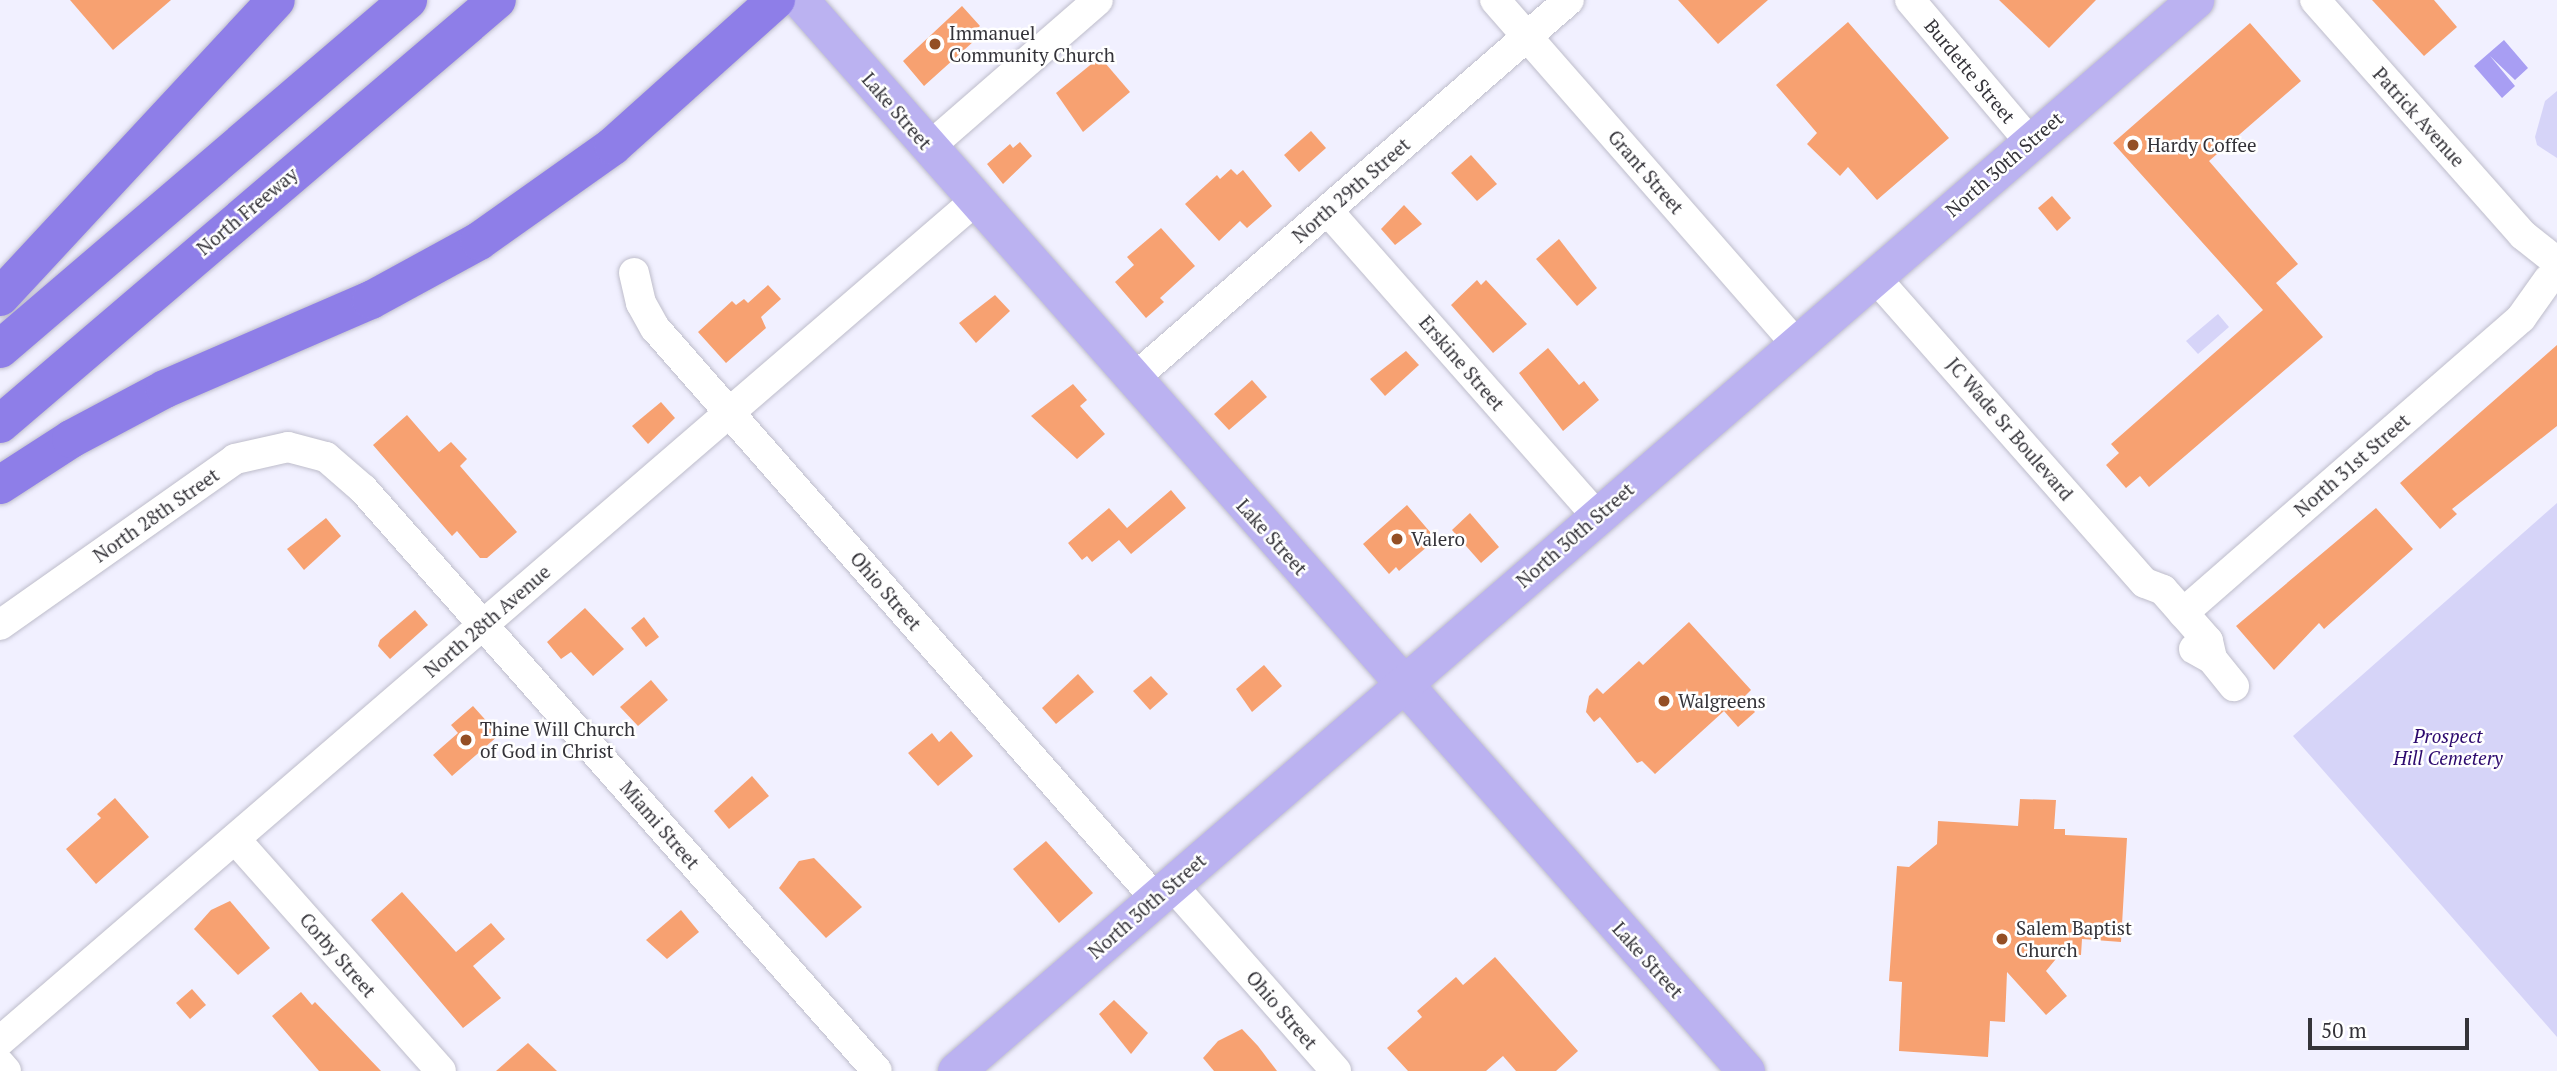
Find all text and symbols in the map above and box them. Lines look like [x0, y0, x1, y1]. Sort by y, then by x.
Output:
street label: Burdette Street [1920, 14, 2020, 128]
place label: Immanuel Community Church [949, 22, 1115, 66]
marker: Immanuel Community Church [927, 36, 943, 52]
street label: Patrick Avenue [2368, 62, 2470, 172]
street label: Lake Street [857, 68, 937, 154]
street label: North 30th Street [1941, 107, 2067, 221]
street label: Grant Street [1603, 125, 1689, 219]
street label: North 29th Street [1288, 133, 1414, 247]
place label: Hardy Coffee [2147, 134, 2257, 156]
marker: Hardy Coffee [2125, 137, 2141, 153]
street label: North Freeway [192, 162, 302, 260]
street label: Erskine Street [1415, 311, 1509, 415]
street label: JC Wade Sr Boulevard [1942, 353, 2078, 505]
street label: North 31st Street [2290, 409, 2414, 521]
street label: North 28th Street [89, 463, 223, 567]
street label: North 30th Street [1512, 478, 1638, 592]
street label: Lake Street [1232, 494, 1312, 580]
place label: Valero [1411, 528, 1465, 550]
marker: Valero [1389, 531, 1405, 547]
street label: Ohio Street [846, 547, 926, 635]
street label: North 28th Avenue [419, 560, 555, 682]
place label: Walgreens [1678, 690, 1766, 712]
marker: Walgreens [1656, 693, 1672, 709]
place label: Thine Will Church of God in Christ [480, 718, 635, 762]
park label: Prospect Hill Cemetery [2393, 725, 2503, 769]
marker: Thine Will Church of God in Christ [458, 732, 474, 748]
street label: Miami Street [616, 776, 704, 874]
street label: North 30th Street [1084, 849, 1210, 963]
street label: Corby Street [295, 908, 381, 1002]
street label: Lake Street [1608, 917, 1688, 1003]
place label: Salem Baptist Church [2016, 917, 2132, 961]
marker: Salem Baptist Church [1994, 931, 2010, 947]
street label: Ohio Street [1242, 966, 1322, 1054]
scale bar [2312, 1004, 2473, 1048]
text: 50 m [2321, 1016, 2367, 1044]

